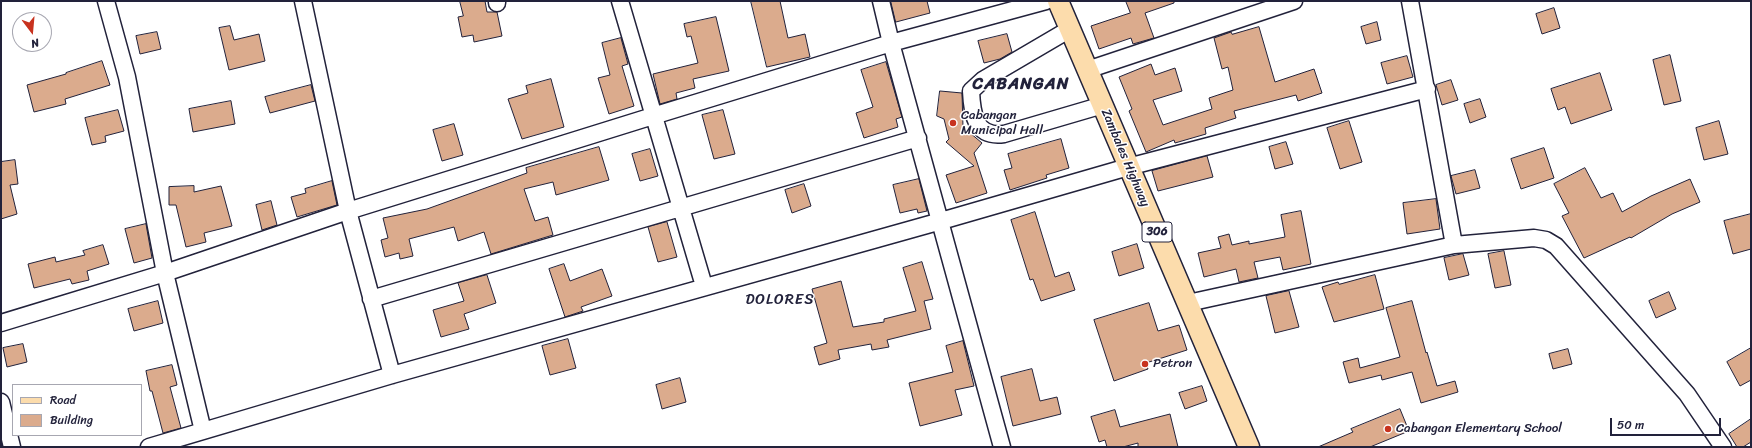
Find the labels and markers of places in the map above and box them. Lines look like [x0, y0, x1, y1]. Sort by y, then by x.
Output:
place label: Cabangan Municipal Hall [961, 108, 1043, 139]
marker: Cabangan Municipal Hall [948, 118, 958, 128]
place label: Petron [1153, 356, 1192, 372]
marker: Petron [1140, 359, 1150, 369]
place label: Cabangan Elementary School [1396, 421, 1562, 437]
marker: Cabangan Elementary School [1383, 424, 1393, 434]

